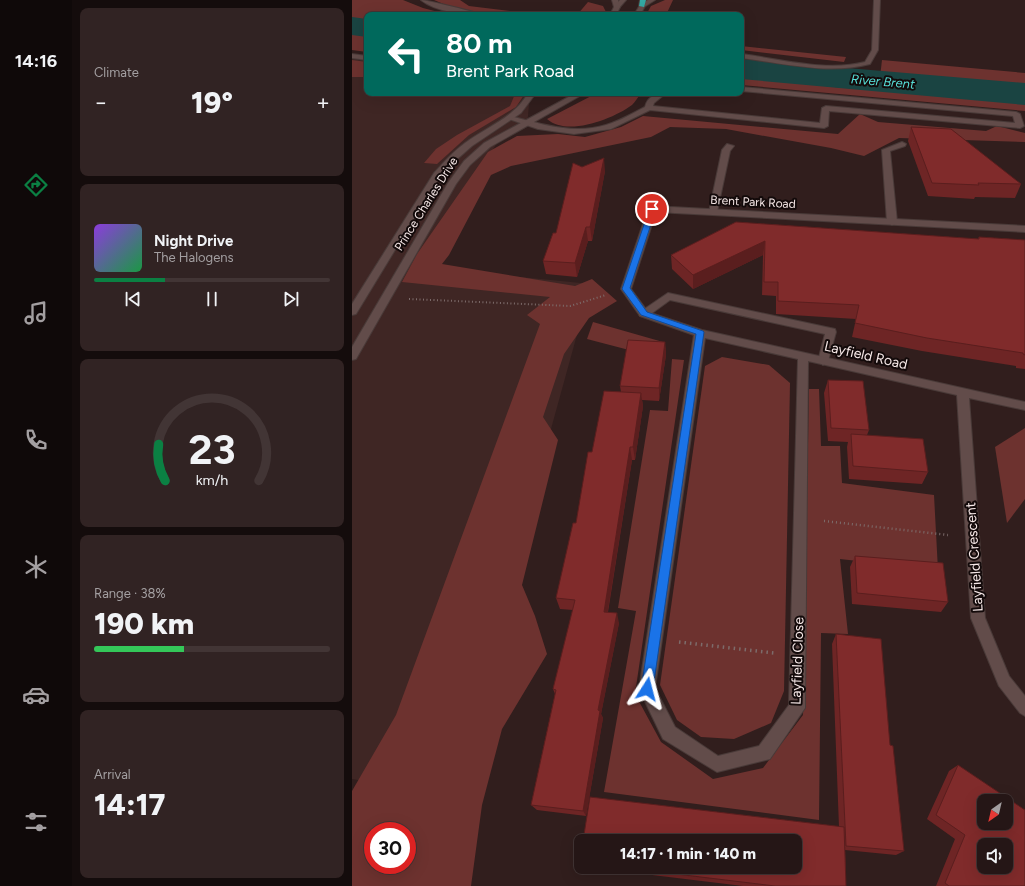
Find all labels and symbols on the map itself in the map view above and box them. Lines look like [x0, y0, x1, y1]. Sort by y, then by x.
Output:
water label: River Brent [850, 71, 917, 92]
street label: Prince Charles Drive [392, 154, 461, 253]
pin [635, 192, 669, 226]
street label: Brent Park Road [710, 193, 796, 211]
street label: Layfield Road [823, 338, 909, 373]
street label: Layfield Crescent [962, 502, 987, 612]
street label: Layfield Close [787, 616, 808, 705]
position arrow [626, 668, 668, 710]
north arrow [977, 794, 1013, 830]
speed limit sign: 30 [364, 822, 416, 874]

